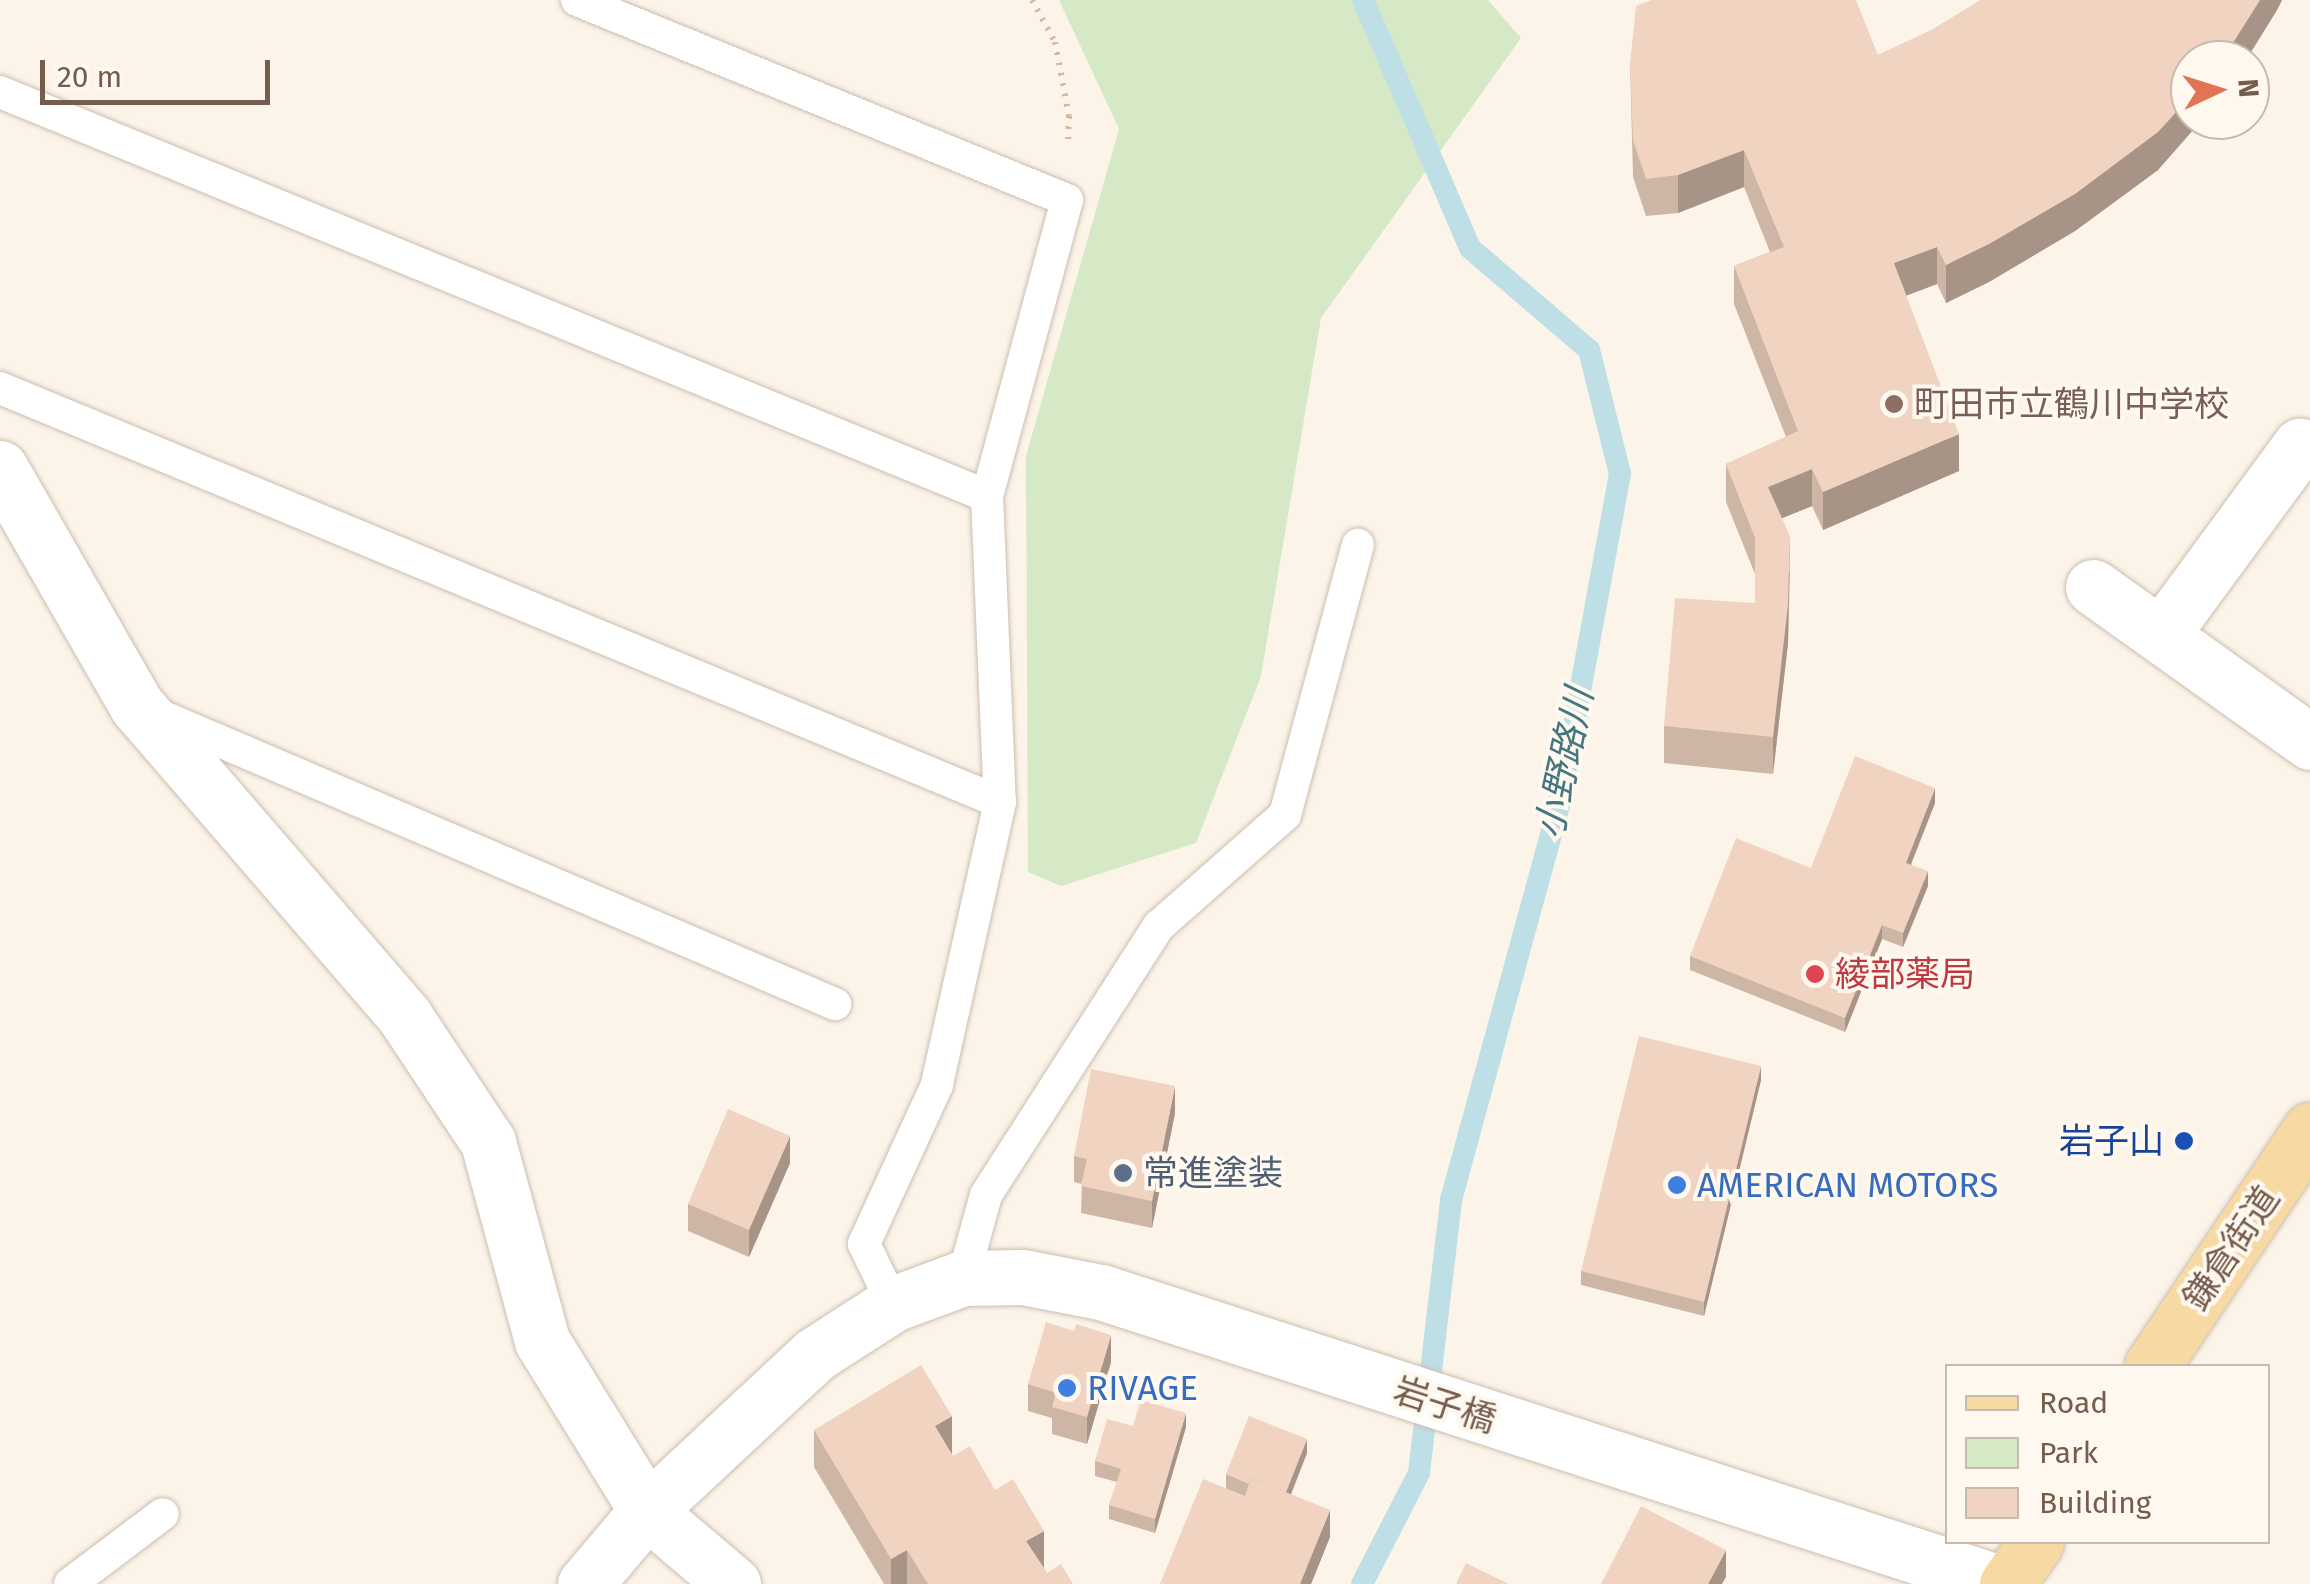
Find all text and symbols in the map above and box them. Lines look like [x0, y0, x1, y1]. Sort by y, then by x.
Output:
scale bar [45, 40, 275, 102]
north arrow [2170, 40, 2270, 140]
text: 20 m [57, 59, 122, 95]
text: N [2231, 78, 2266, 98]
place label: 町田市立鶴川中学校 [1914, 383, 2229, 425]
marker: 町田市立鶴川中学校 [1883, 393, 1905, 415]
water label: 小野路川 [1527, 685, 1603, 843]
place label: 綾部薬局 [1835, 953, 1975, 995]
marker: 綾部薬局 [1804, 963, 1826, 985]
place label: 岩子山 [2059, 1120, 2164, 1162]
marker: 岩子山 [2173, 1130, 2195, 1152]
place label: 常進塗装 [1143, 1152, 1283, 1194]
marker: 常進塗装 [1112, 1162, 1134, 1184]
place label: AMERICAN MOTORS [1697, 1164, 1998, 1206]
marker: AMERICAN MOTORS [1666, 1174, 1688, 1196]
street label: 鎌倉街道 [2174, 1178, 2288, 1318]
legend [1945, 1364, 2270, 1544]
place label: RIVAGE [1087, 1367, 1198, 1409]
street label: 岩子橋 [1389, 1369, 1501, 1441]
marker: RIVAGE [1056, 1377, 1078, 1399]
text: Road [2039, 1385, 2108, 1421]
text: Park [2039, 1435, 2098, 1471]
text: Building [2039, 1485, 2151, 1521]

